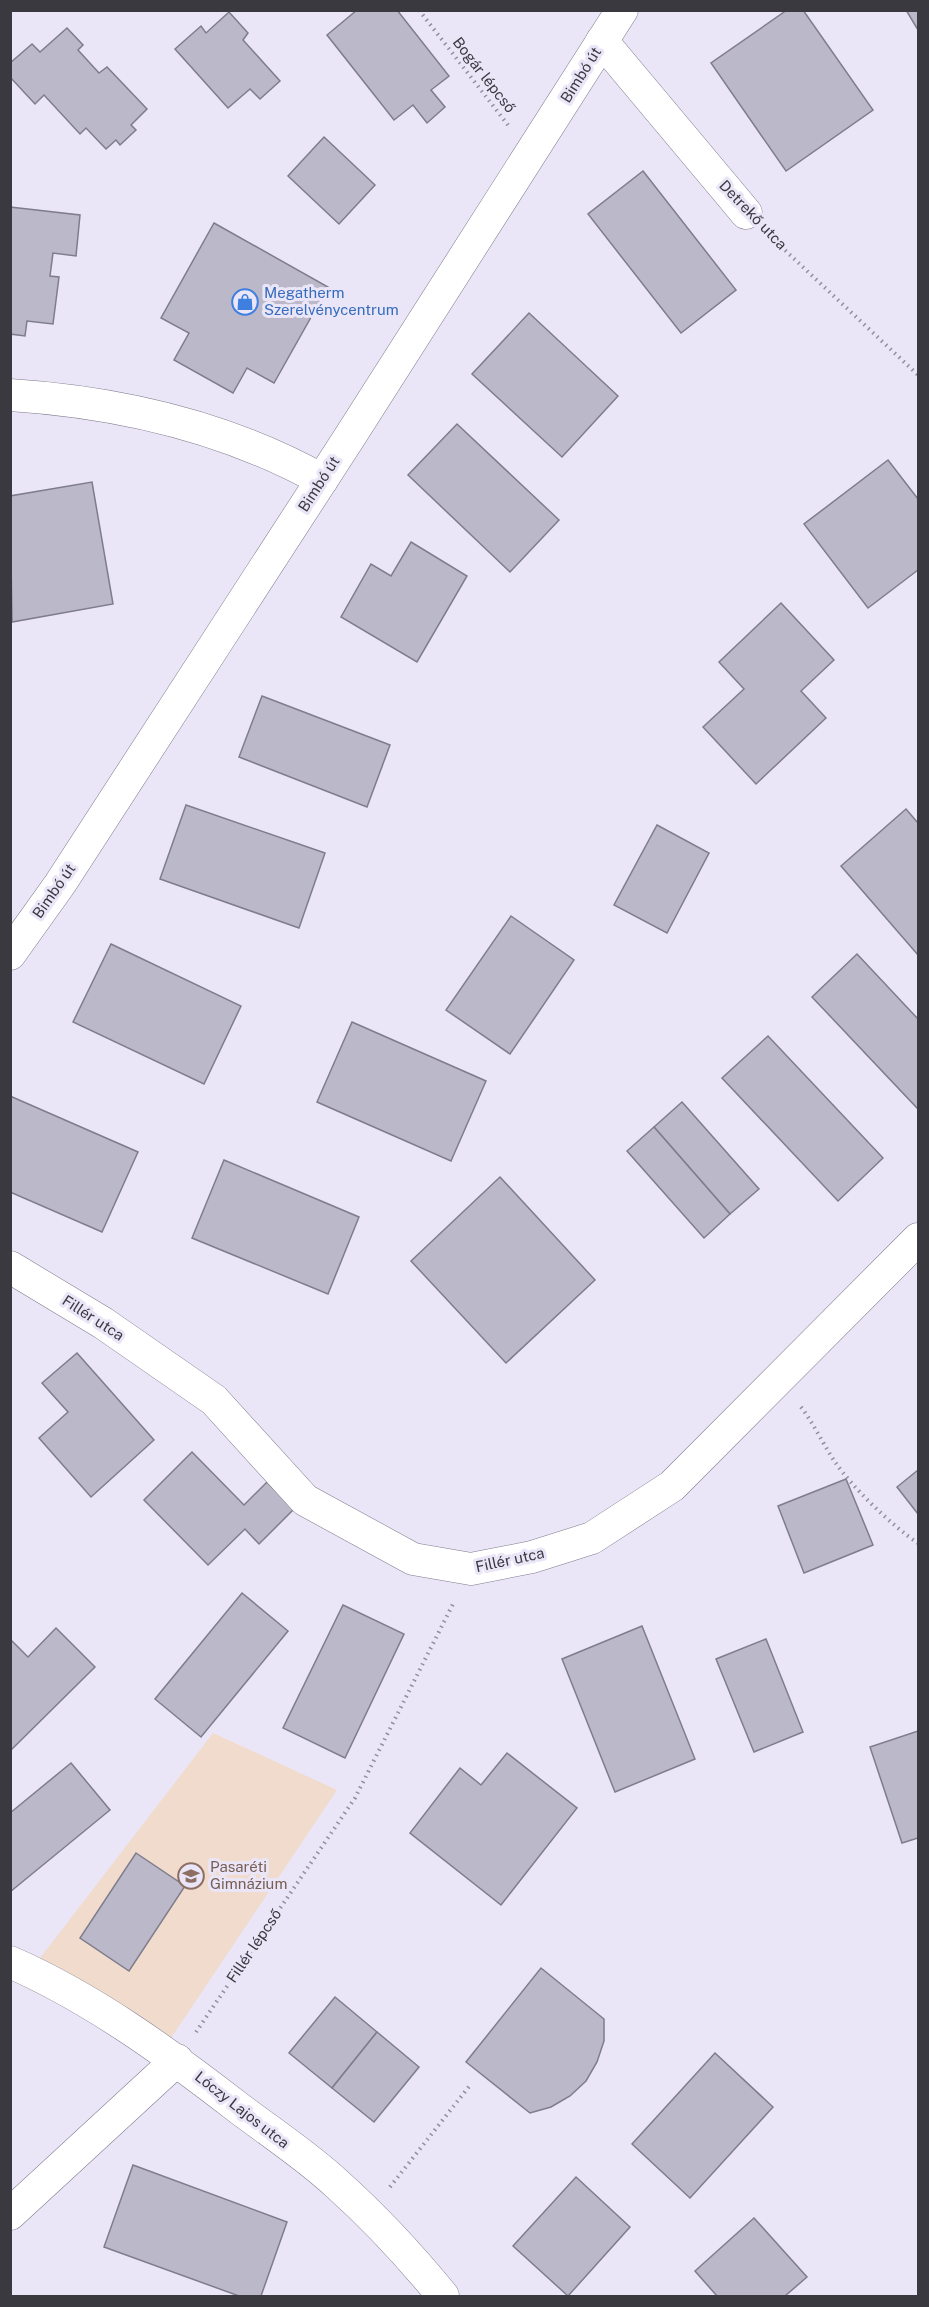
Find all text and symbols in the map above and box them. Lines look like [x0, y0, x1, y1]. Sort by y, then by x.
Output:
street label: Bogár lépcső [450, 34, 519, 116]
street label: Bimbó út [557, 44, 604, 106]
street label: Detrekő utca [716, 177, 791, 253]
place label: Megatherm Szerelvénycentrum [264, 284, 399, 318]
shop icon: Megatherm Szerelvénycentrum [230, 287, 260, 317]
street label: Bimbó út [294, 453, 343, 515]
street label: Bimbó út [29, 860, 79, 921]
street label: Fillér utca [59, 1291, 127, 1344]
street label: Fillér utca [474, 1544, 546, 1575]
place label: Pasaréti Gimnázium [210, 1858, 287, 1892]
school or university icon: Pasaréti Gimnázium [176, 1861, 206, 1891]
street label: Fillér lépcső [223, 1905, 285, 1986]
street label: Lóczy Lajos utca [192, 2068, 293, 2152]

